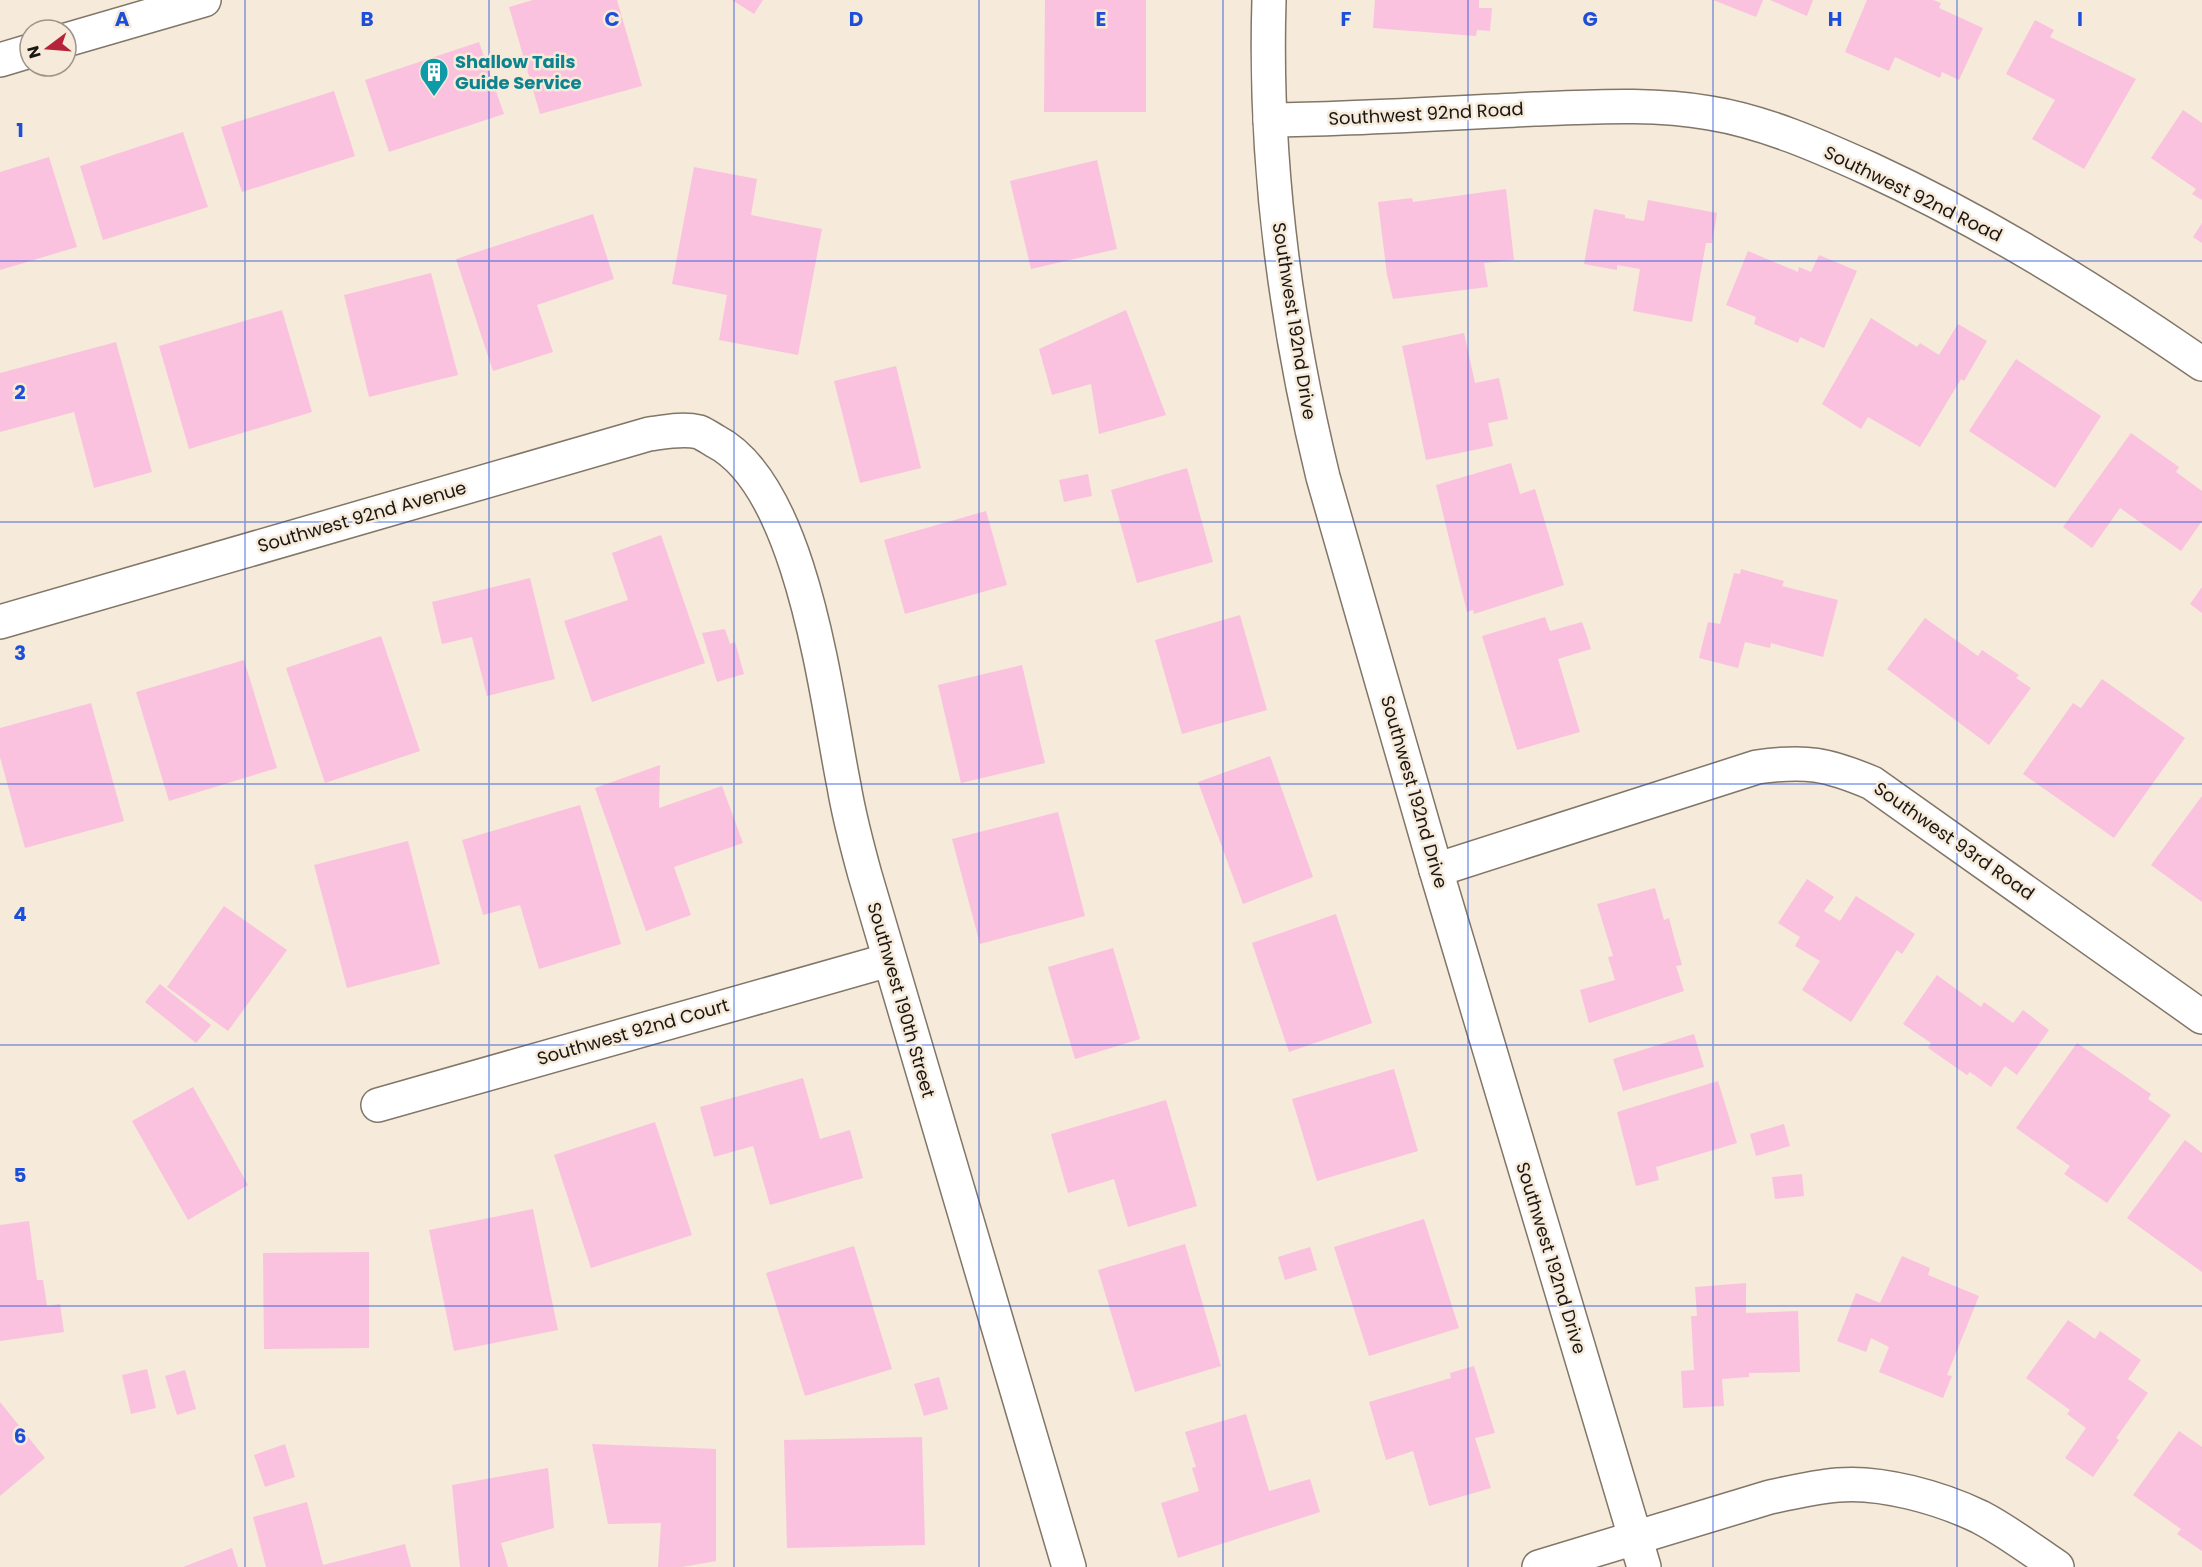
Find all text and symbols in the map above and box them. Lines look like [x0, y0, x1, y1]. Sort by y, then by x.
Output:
text: A [115, 5, 130, 33]
text: B [360, 5, 374, 33]
text: C [604, 5, 620, 33]
text: D [849, 5, 863, 33]
text: E [1096, 5, 1106, 33]
text: F [1341, 5, 1352, 33]
text: G [1582, 5, 1598, 33]
text: H [1828, 5, 1842, 33]
text: I [2077, 5, 2083, 33]
north arrow [18, 18, 78, 78]
text: N [21, 43, 47, 61]
place label: Shallow Tails Guide Service [455, 49, 582, 95]
building icon: Shallow Tails Guide Service [418, 56, 450, 98]
street label: Southwest 92nd Road [1328, 96, 1524, 131]
text: 1 [16, 116, 24, 144]
street label: Southwest 92nd Road [1820, 139, 2006, 248]
street label: Southwest 192nd Drive [1267, 220, 1322, 421]
text: 2 [14, 378, 26, 406]
street label: Southwest 92nd Avenue [255, 475, 469, 558]
text: 3 [14, 639, 26, 667]
street label: Southwest 192nd Drive [1375, 693, 1454, 891]
street label: Southwest 93rd Road [1869, 776, 2040, 906]
street label: Southwest 190th Street [862, 899, 941, 1101]
text: 4 [13, 900, 27, 928]
street label: Southwest 92nd Court [534, 992, 732, 1071]
street label: Southwest 192nd Drive [1510, 1159, 1593, 1357]
text: 5 [14, 1161, 27, 1189]
text: 6 [14, 1422, 26, 1450]

